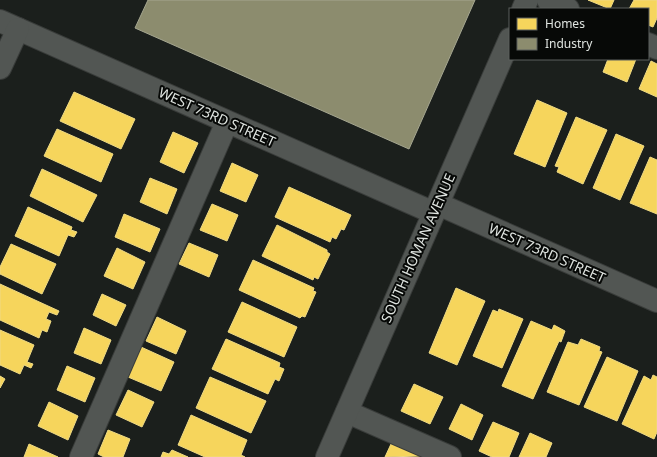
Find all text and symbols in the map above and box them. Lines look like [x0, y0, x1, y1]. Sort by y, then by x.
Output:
legend [509, 8, 649, 60]
text: Homes [545, 15, 585, 32]
text: Industry [545, 35, 593, 52]
street label: WEST 73RD STREET [156, 82, 279, 151]
street label: SOUTH HOMAN AVENUE [376, 170, 459, 325]
street label: WEST 73RD STREET [486, 218, 609, 287]

